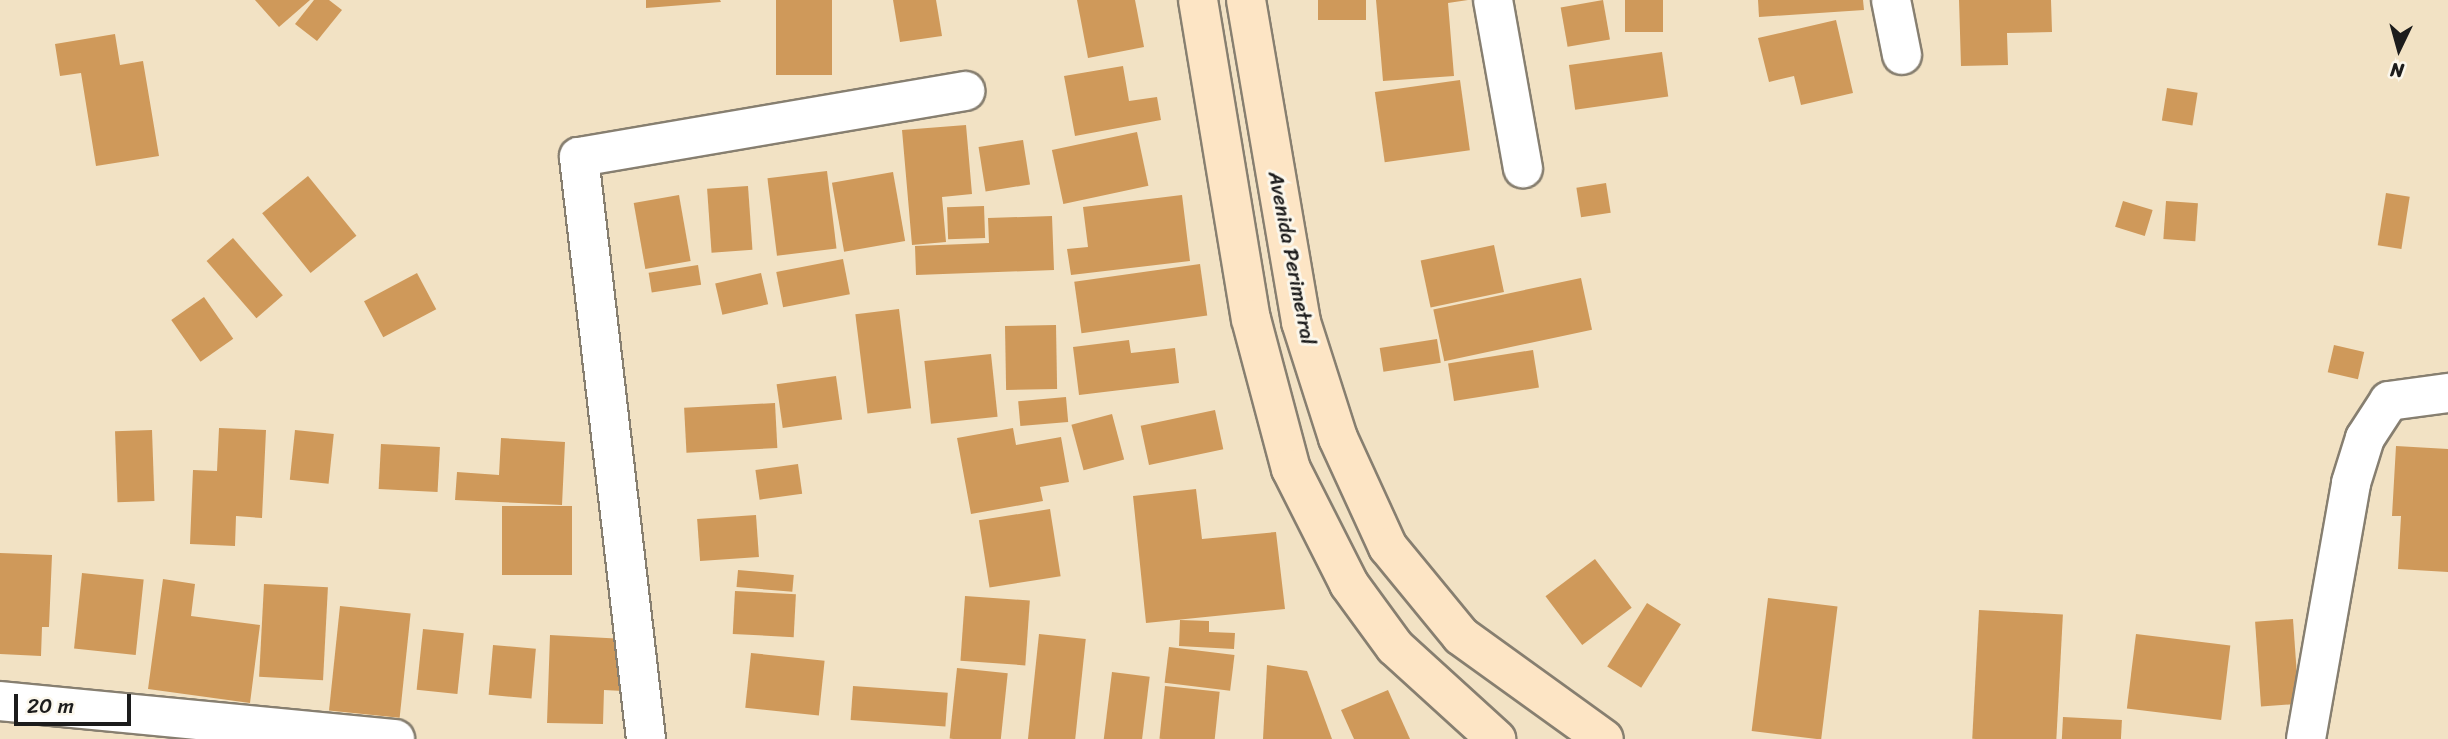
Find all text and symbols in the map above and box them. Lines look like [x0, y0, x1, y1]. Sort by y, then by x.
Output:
north arrow [2364, 14, 2434, 84]
text: N [2389, 53, 2405, 87]
street label: Avenida Perimetral [1263, 169, 1321, 347]
scale bar [18, 680, 135, 724]
text: 20 m [27, 687, 74, 725]

